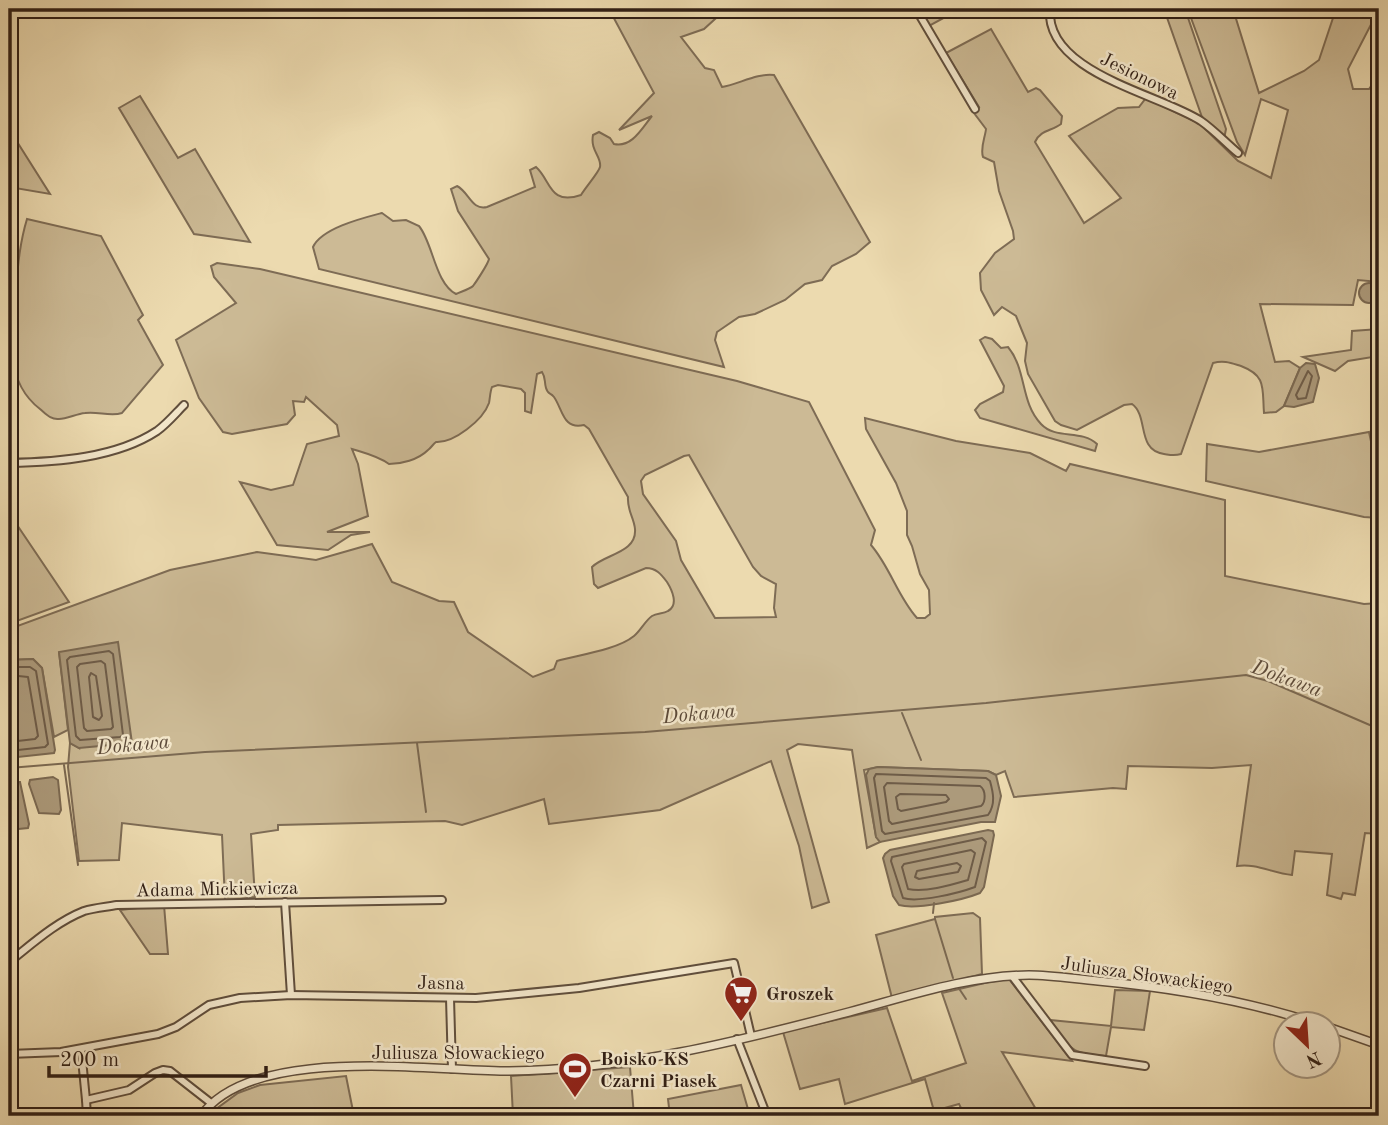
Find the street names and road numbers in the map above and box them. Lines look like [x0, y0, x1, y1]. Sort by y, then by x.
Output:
street label: Jesionowa [1097, 50, 1182, 105]
street label: Adama Mickiewicza [136, 880, 299, 901]
street label: Juliusza Słowackiego [1059, 955, 1234, 998]
street label: Jasna [417, 975, 465, 994]
street label: Juliusza Słowackiego [371, 1045, 545, 1064]

